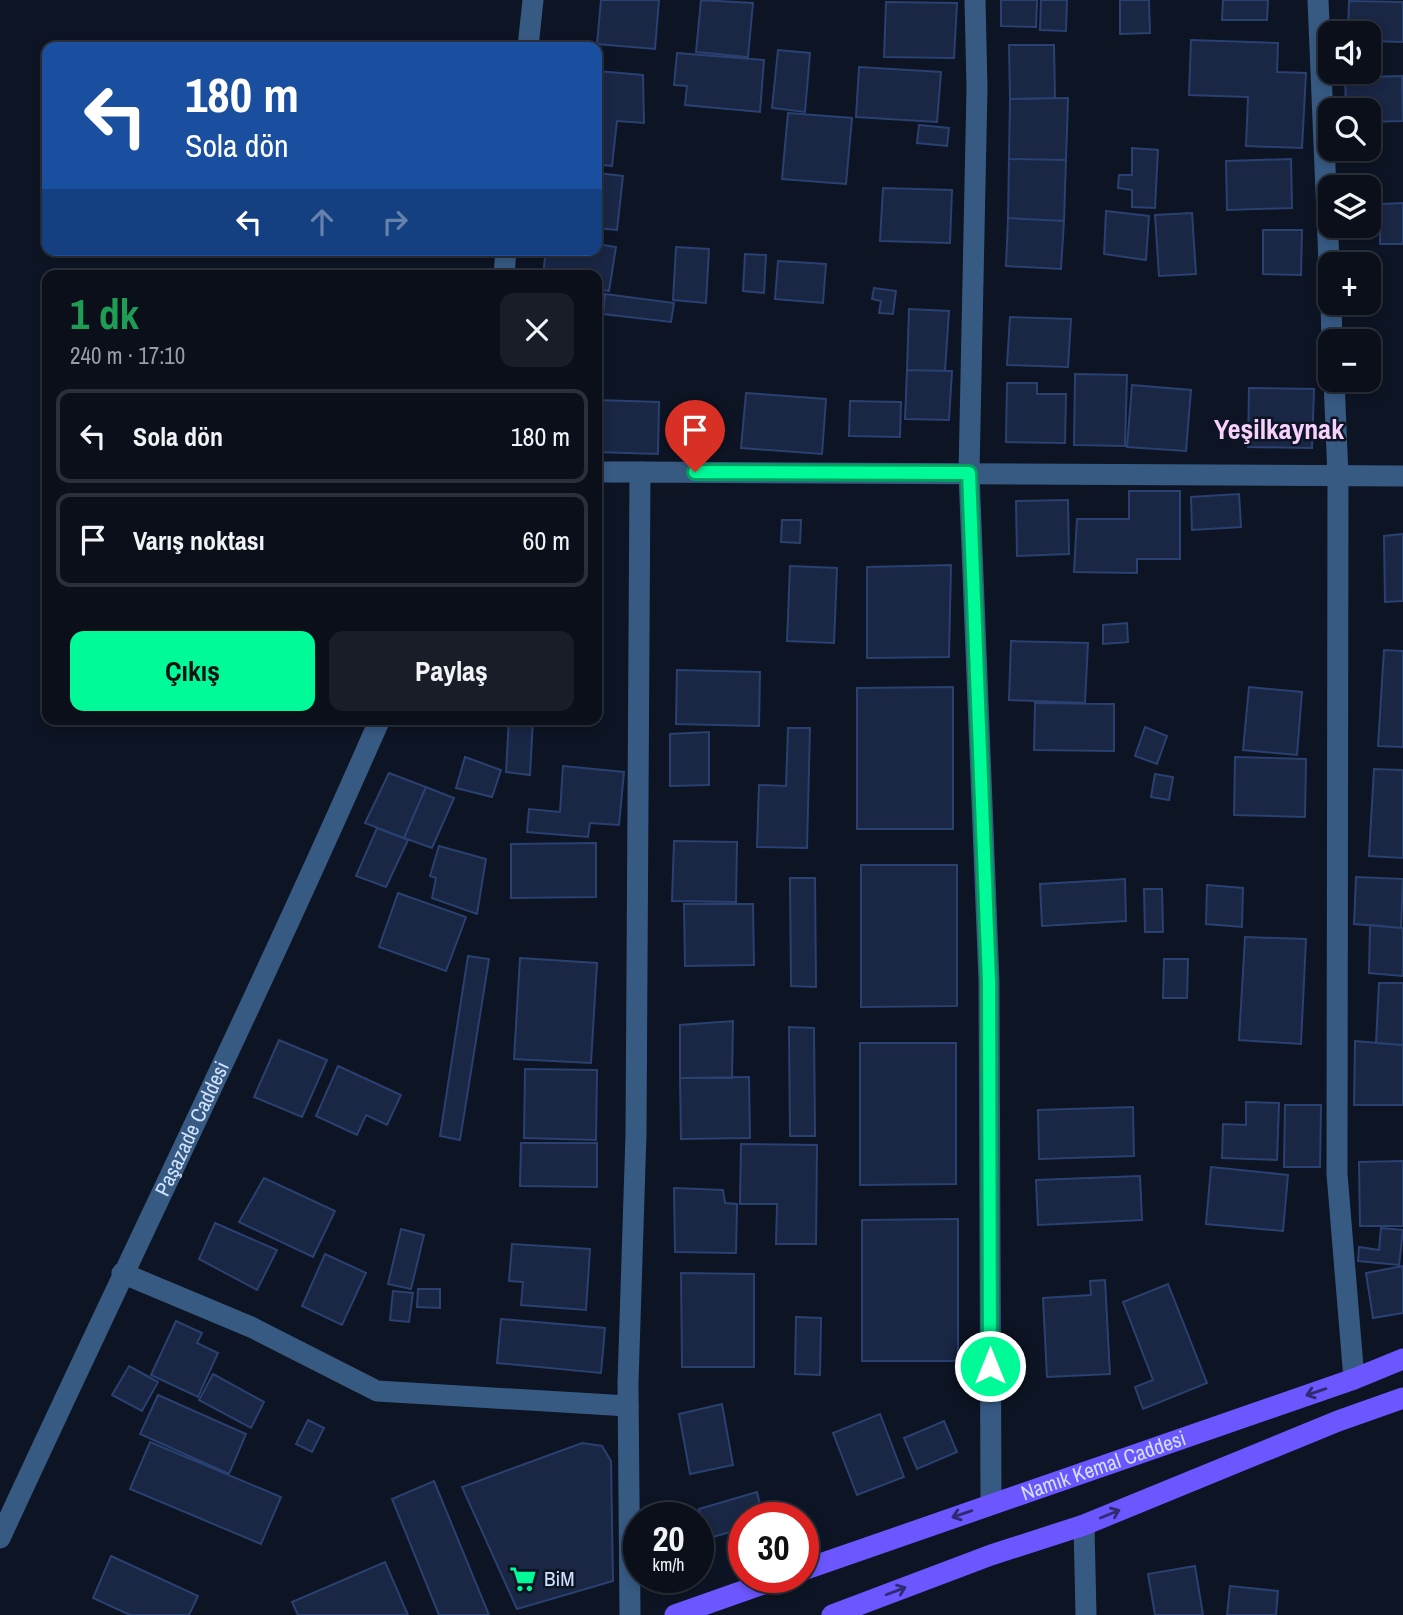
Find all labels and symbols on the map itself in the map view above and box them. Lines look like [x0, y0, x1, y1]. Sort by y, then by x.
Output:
pin [665, 400, 725, 472]
district label: Yeşilkaynak [1214, 410, 1344, 448]
street label: Paşazade Caddesi [148, 1057, 236, 1201]
position arrow [953, 1329, 1027, 1403]
one-way arrow [1306, 1387, 1328, 1399]
street label: Namık Kemal Caddesi [1017, 1423, 1189, 1507]
speed limit sign: 30 [728, 1502, 819, 1593]
one-way arrow [1099, 1507, 1120, 1520]
one-way arrow [951, 1508, 973, 1521]
supermarket icon: BiM [508, 1564, 538, 1594]
place label: BiM [544, 1564, 575, 1593]
one-way arrow [884, 1584, 906, 1596]

